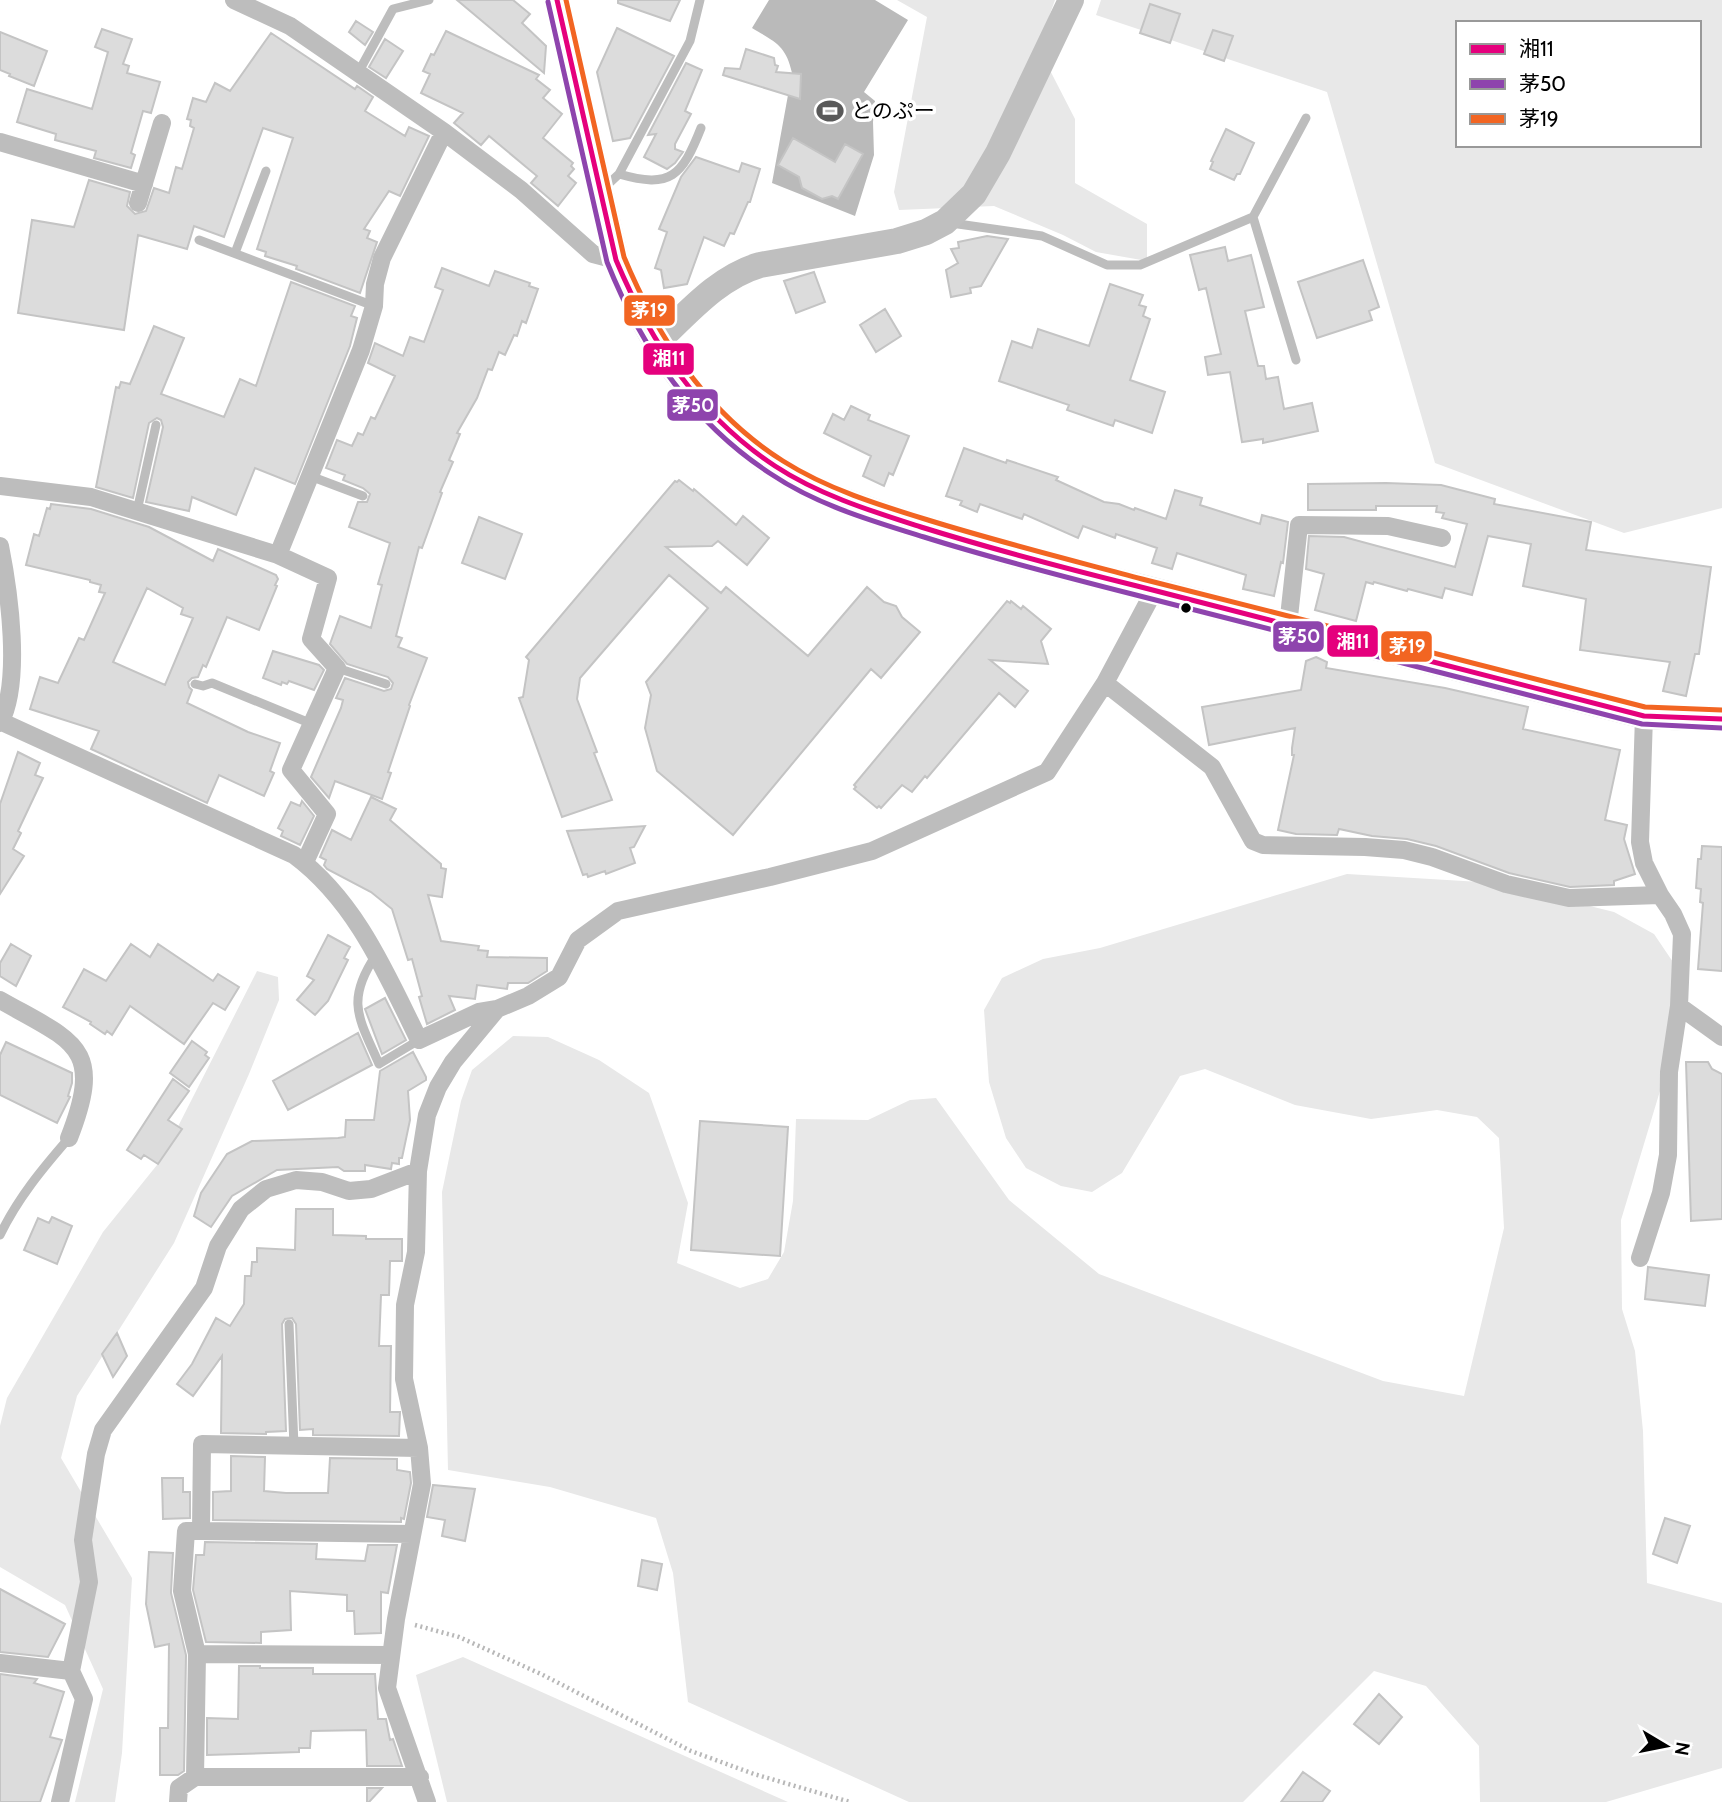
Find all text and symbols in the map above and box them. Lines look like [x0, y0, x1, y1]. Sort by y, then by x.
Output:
legend [1456, 21, 1701, 147]
text: 湘11 [1519, 36, 1554, 61]
text: 茅50 [1519, 71, 1566, 96]
sports icon: とのぷー [815, 96, 845, 126]
place label: とのぷー [851, 98, 935, 123]
text: 茅19 [1519, 106, 1559, 131]
line badge: 茅19 [623, 294, 676, 327]
text: 茅19 [631, 299, 667, 322]
line badge: 湘11 [642, 342, 695, 376]
text: 湘11 [652, 347, 686, 370]
line badge: 茅50 [666, 388, 719, 422]
text: 茅50 [672, 394, 714, 417]
unlabelled marker [1179, 601, 1193, 615]
line badge: 茅50 [1272, 620, 1325, 653]
line badge: 湘11 [1326, 624, 1379, 658]
text: 茅50 [1278, 625, 1320, 648]
text: 湘11 [1336, 630, 1370, 653]
line badge: 茅19 [1380, 630, 1433, 663]
text: 茅19 [1389, 635, 1425, 658]
north arrow [1631, 1711, 1701, 1781]
text: N [1670, 1740, 1695, 1757]

